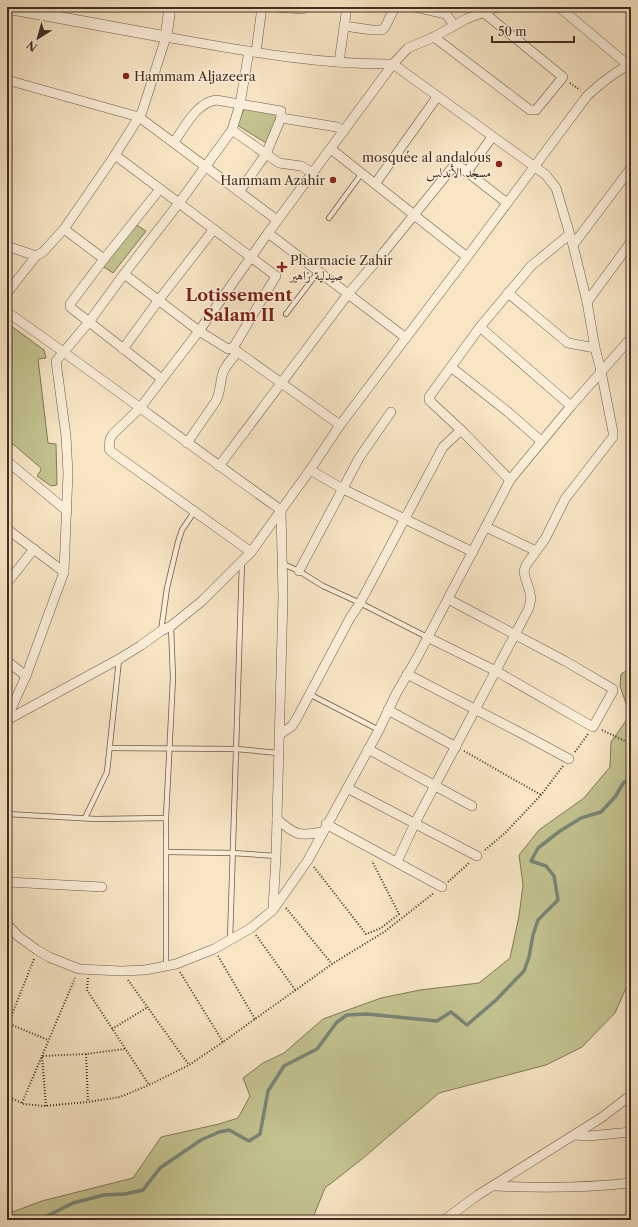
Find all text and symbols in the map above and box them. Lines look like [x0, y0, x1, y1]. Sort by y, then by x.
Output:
north arrow [18, 18, 58, 58]
scale bar [492, 18, 574, 44]
text: 50 m [498, 24, 527, 39]
text: N [24, 37, 40, 54]
place label: Hammam Aljazeera [134, 68, 256, 84]
marker: Hammam Aljazeera [121, 71, 131, 81]
place label: mosquée al andalous مسجد الأندلس [362, 149, 491, 182]
marker: mosquée al andalous مسجد الأندلس [494, 159, 504, 169]
place label: Hammam Azahir [220, 172, 326, 188]
marker: Hammam Azahir [328, 175, 338, 185]
place label: Pharmacie Zahir صيدلية زاهير [288, 252, 393, 284]
marker: Pharmacie Zahir صيدلية زاهير [277, 262, 287, 272]
district label: Lotissement Salam II [186, 285, 293, 325]

